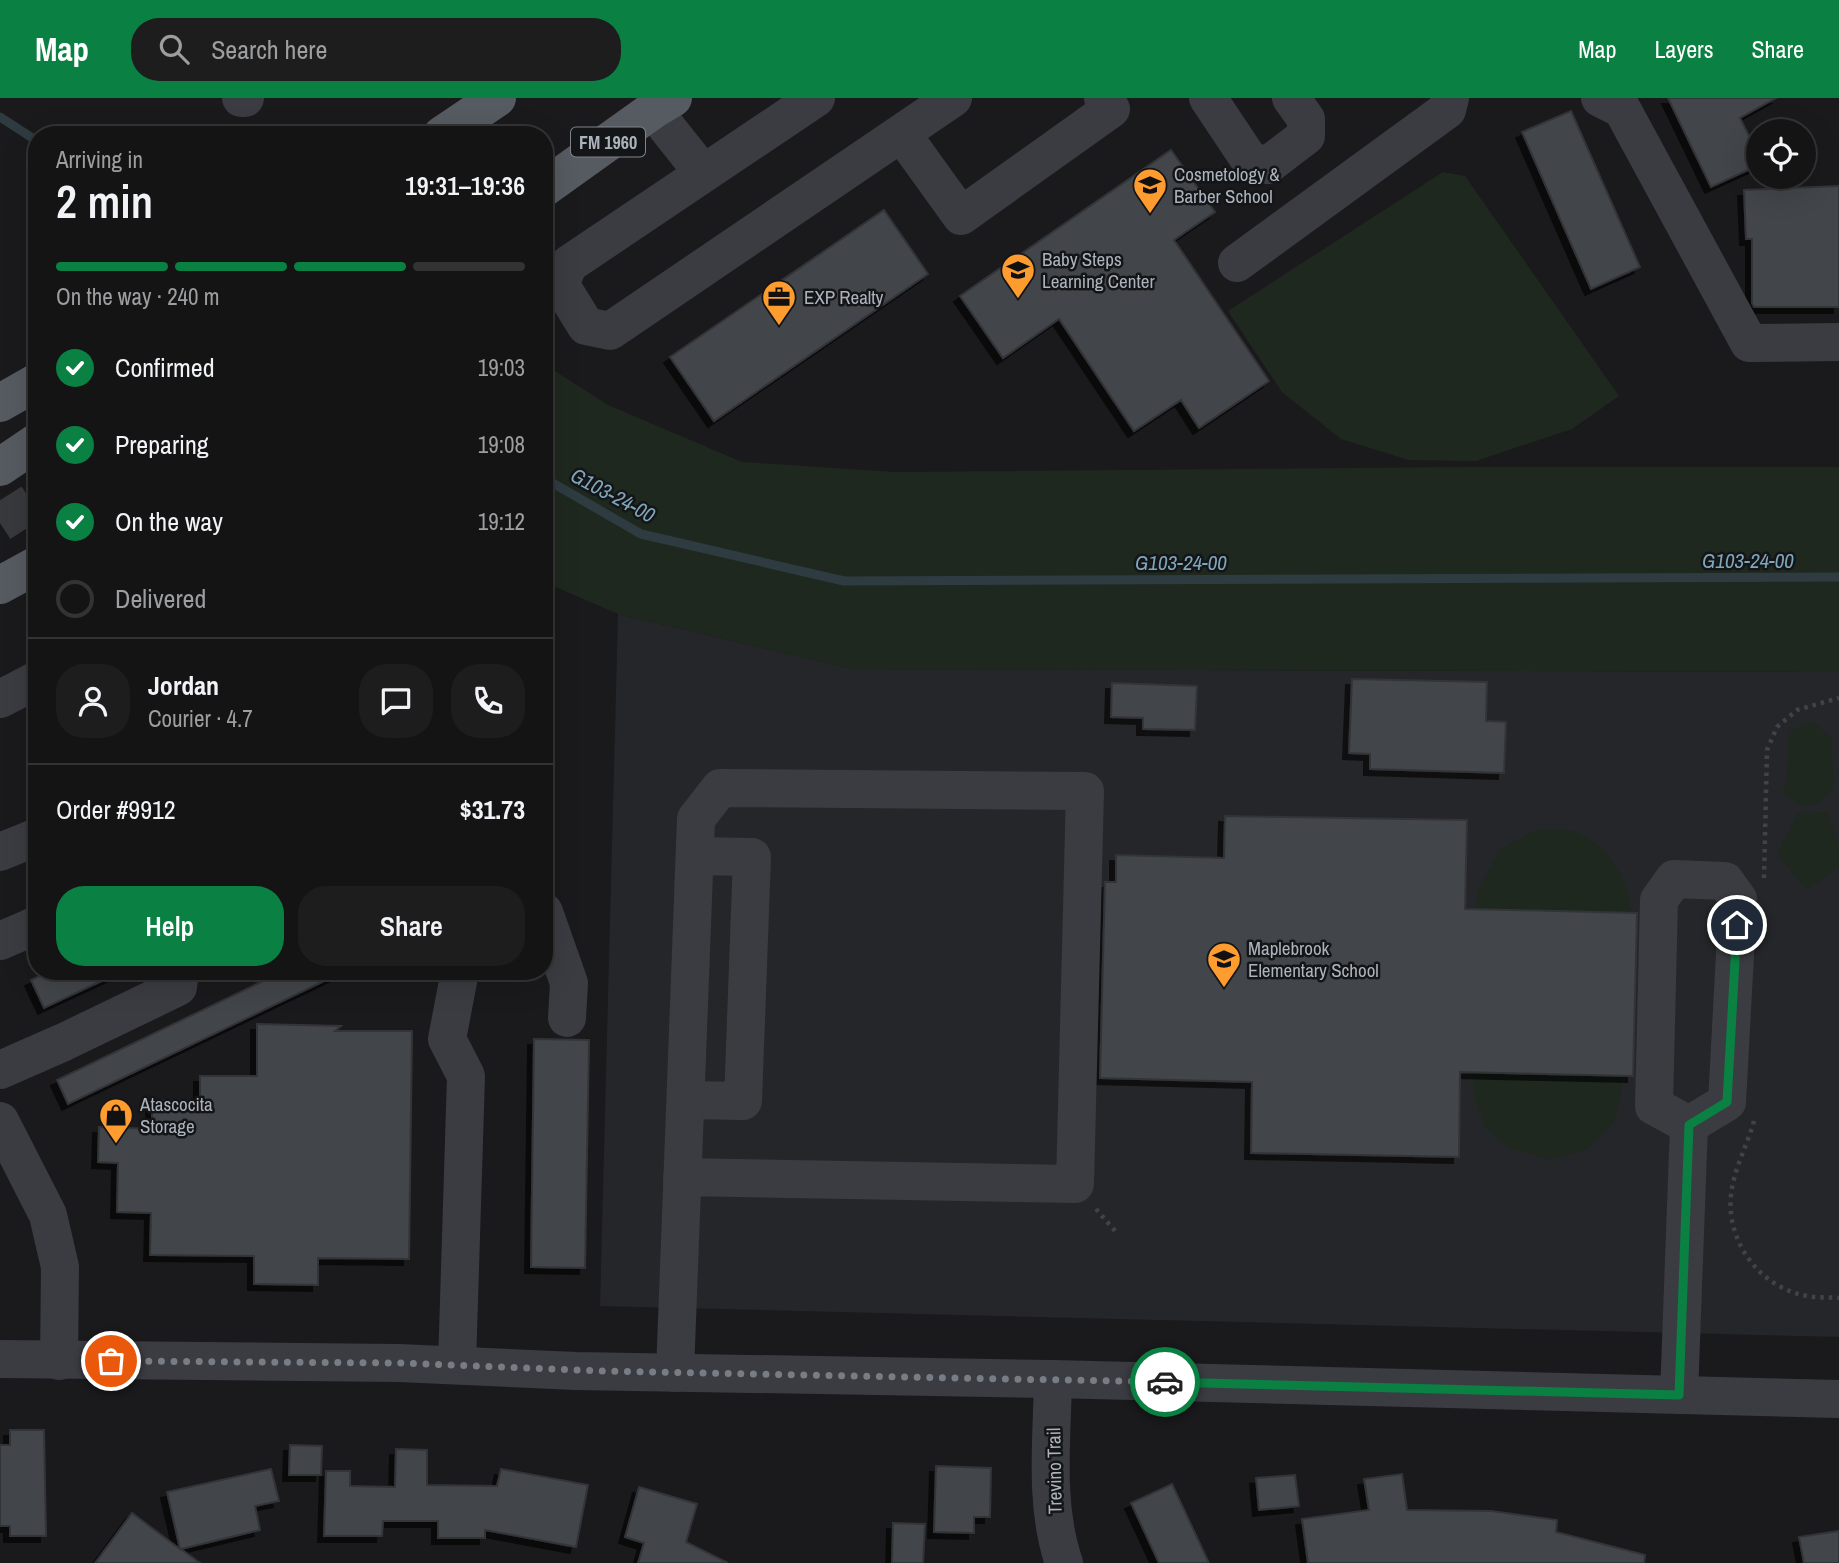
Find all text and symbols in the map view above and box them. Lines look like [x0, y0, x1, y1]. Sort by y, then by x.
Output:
search box [131, 18, 621, 81]
text: Map [35, 27, 89, 71]
icon: search [155, 30, 193, 68]
text: Search here [211, 32, 327, 67]
text: Map [1578, 33, 1616, 65]
text: Layers [1654, 33, 1713, 65]
text: Share [1751, 33, 1804, 65]
map controls [1746, 119, 1816, 189]
button: locate [1746, 119, 1816, 189]
road number: FM 1960 [571, 127, 645, 156]
text: Arriving in [56, 144, 143, 175]
place label: Cosmetology & Barber School [1174, 161, 1280, 209]
school or university icon: Cosmetology & Barber School [1131, 166, 1169, 215]
text: 19:31–19:36 [405, 168, 525, 203]
text: 2 min [56, 170, 153, 232]
place label: Baby Steps Learning Center [1042, 246, 1155, 294]
school or university icon: Baby Steps Learning Center [999, 251, 1037, 300]
office icon: EXP Realty [760, 278, 798, 327]
text: On the way · 240 m [56, 281, 220, 312]
place label: EXP Realty [804, 284, 884, 310]
icon: check [56, 349, 94, 387]
text: Confirmed [115, 350, 215, 385]
text: 19:03 [478, 352, 525, 383]
icon: check [56, 426, 94, 464]
text: Preparing [115, 427, 209, 462]
text: 19:08 [478, 429, 525, 460]
water label: G103-24-00 [566, 461, 661, 530]
icon: check [56, 503, 94, 541]
text: On the way [115, 504, 223, 539]
text: 19:12 [478, 506, 525, 537]
water label: G103-24-00 [1702, 546, 1794, 575]
water label: G103-24-00 [1135, 548, 1227, 577]
text: Delivered [115, 581, 206, 616]
button: person [56, 664, 130, 738]
button: chat [359, 664, 433, 738]
button: phone [451, 664, 525, 738]
text: Jordan [148, 668, 219, 703]
text: Courier · 4.7 [148, 703, 253, 734]
text: Order #9912 [56, 792, 176, 827]
text: $31.73 [460, 792, 525, 827]
button: Help [56, 886, 284, 966]
button: Share [298, 886, 525, 966]
pin [1707, 895, 1767, 955]
icon: home [1718, 906, 1756, 944]
place label: Maplebrook Elementary School [1248, 935, 1379, 983]
school or university icon: Maplebrook Elementary School [1205, 940, 1243, 989]
place label: Atascocita Storage [139, 1091, 213, 1139]
shop icon: Atascocita Storage [97, 1096, 135, 1145]
pin [81, 1331, 141, 1391]
icon: bag [92, 1342, 130, 1380]
courier [1130, 1347, 1200, 1417]
icon: car [1146, 1363, 1184, 1401]
street label: Trevino Trail [1040, 1427, 1068, 1515]

